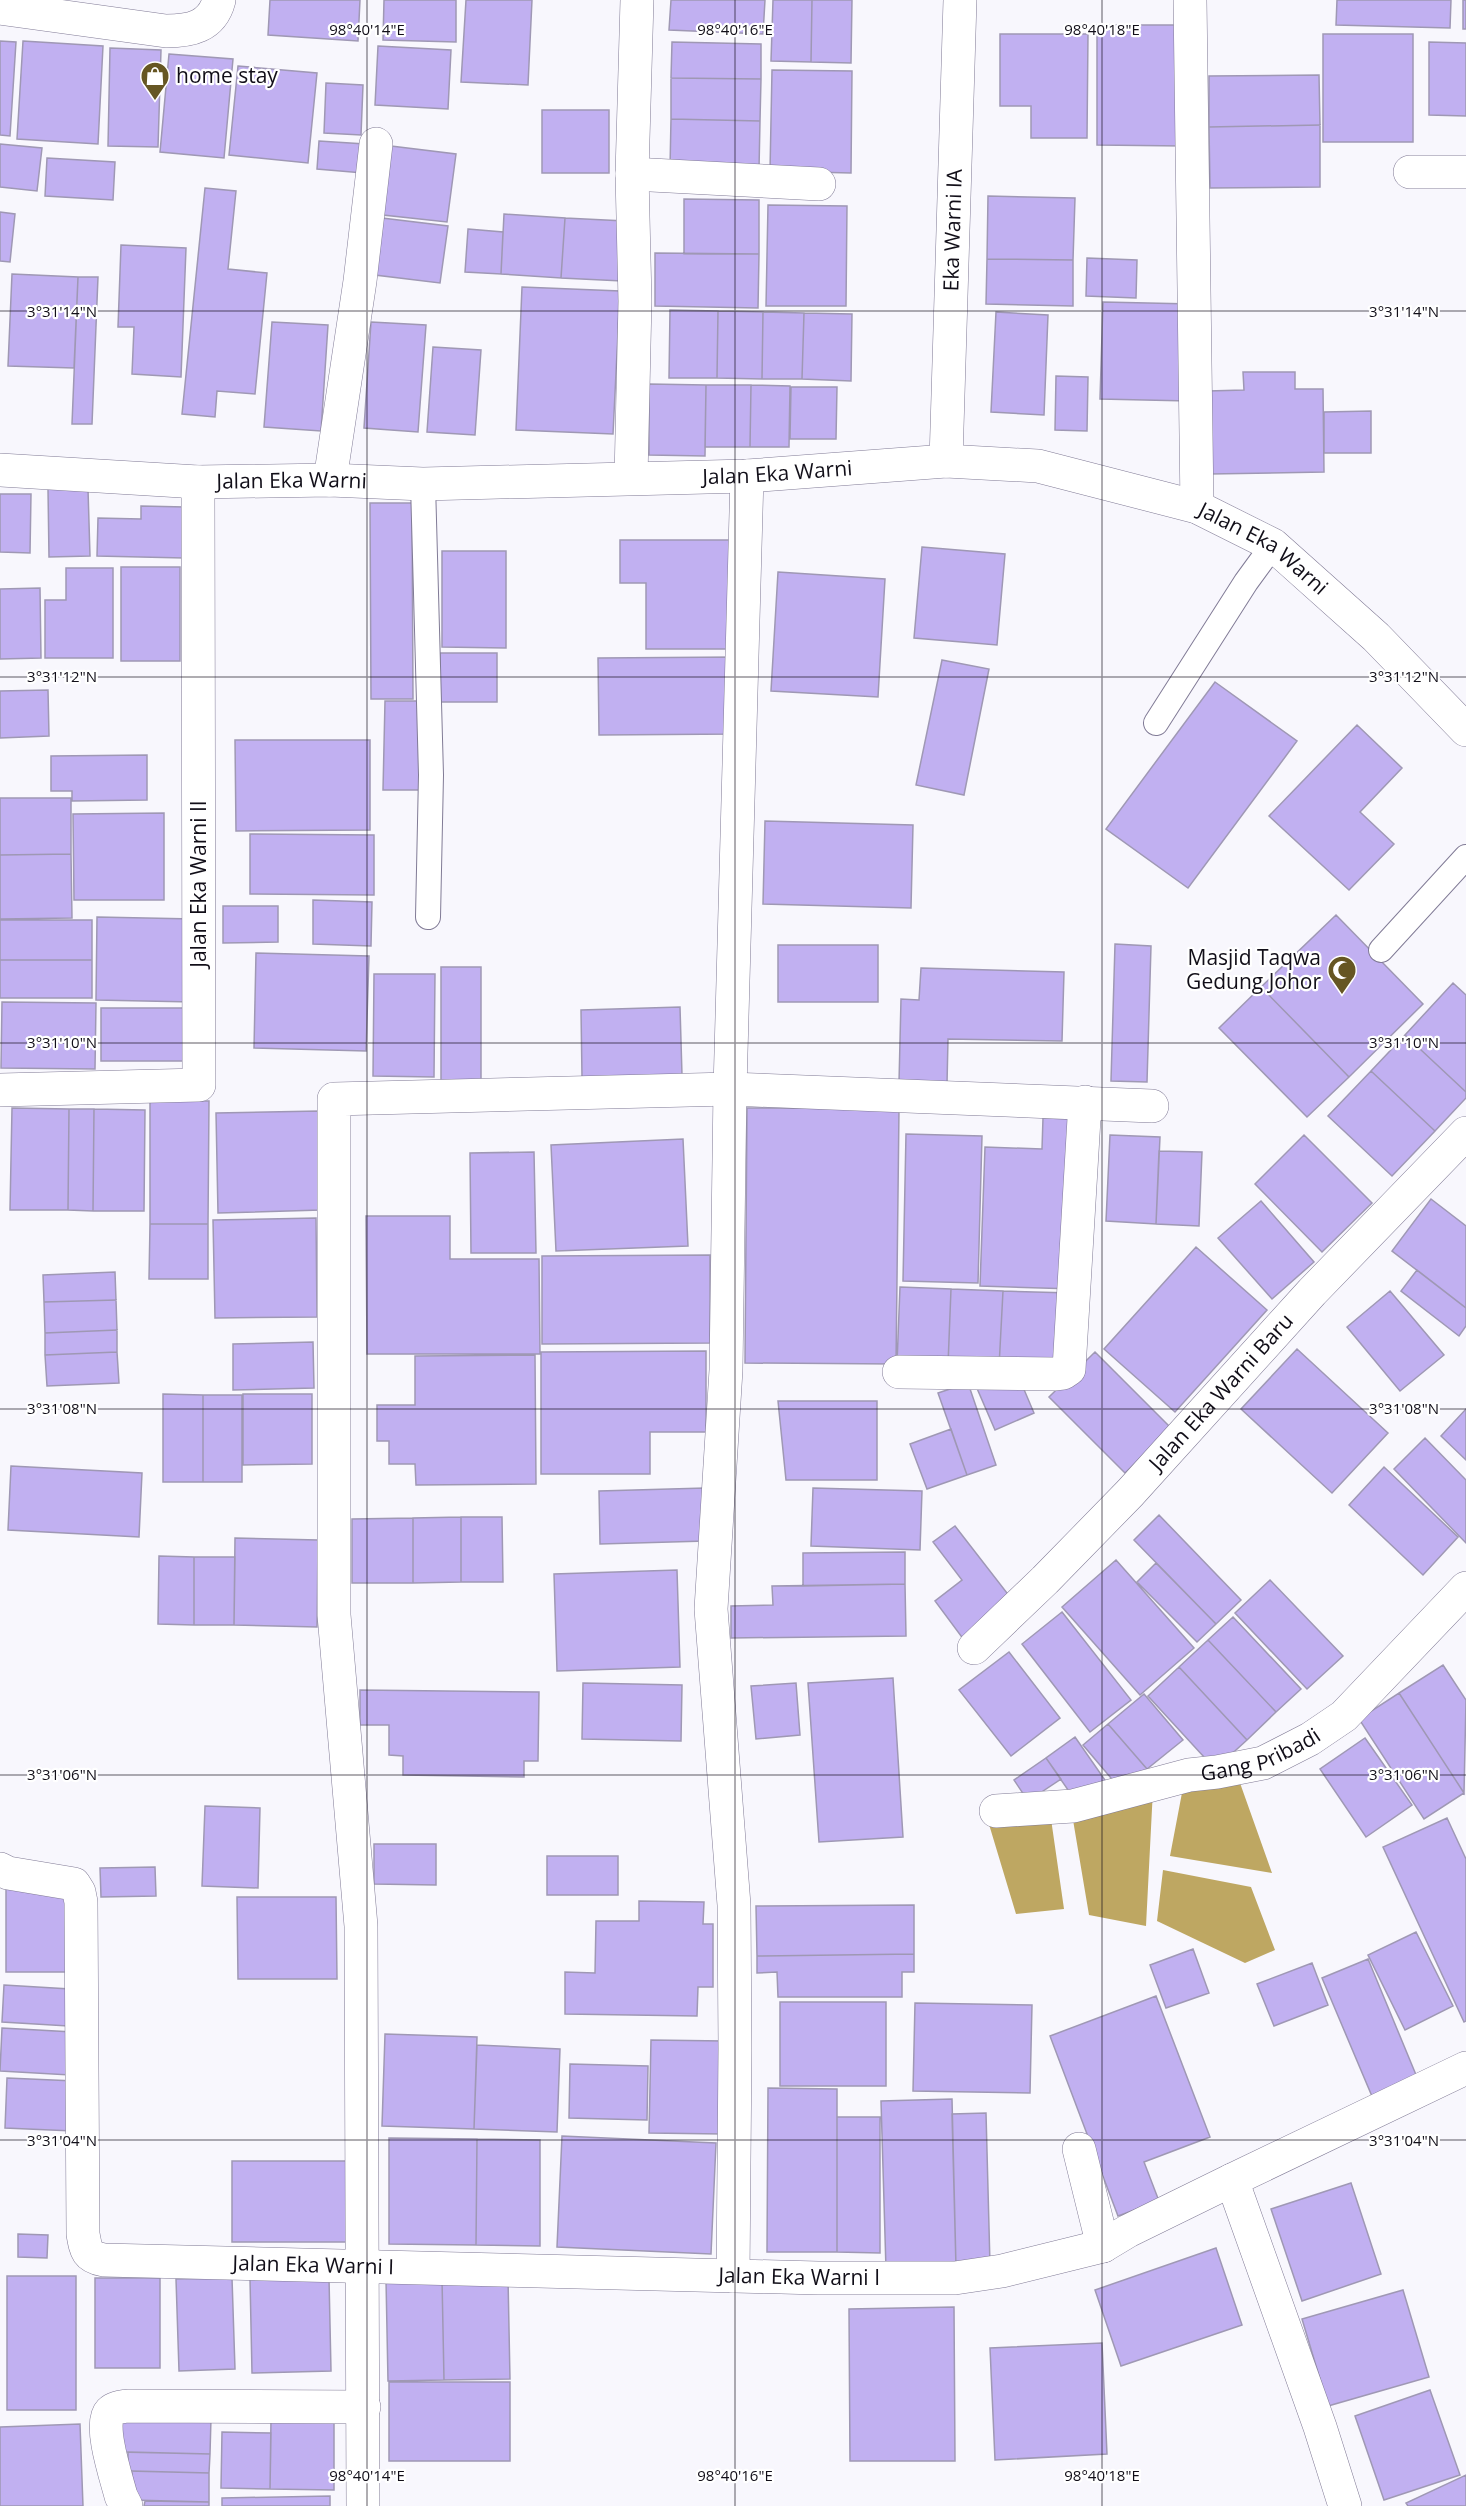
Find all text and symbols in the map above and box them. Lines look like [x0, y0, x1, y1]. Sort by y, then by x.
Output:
text: 98°40'14"E [329, 19, 405, 39]
text: 98°40'16"E [697, 19, 773, 39]
text: 98°40'18"E [1064, 19, 1140, 39]
shop icon: home stay [139, 60, 171, 102]
place label: home stay [176, 61, 278, 89]
street label: Eka Warni IA [936, 168, 968, 292]
text: 3°31'14"N [27, 301, 97, 321]
text: 3°31'14"N [1369, 301, 1439, 321]
street label: Jalan Eka Warni [700, 453, 853, 490]
street label: Jalan Eka Warni [214, 465, 367, 495]
street label: Jalan Eka Warni [1192, 494, 1334, 600]
text: 3°31'12"N [27, 666, 97, 686]
text: 3°31'12"N [1369, 666, 1439, 686]
street label: Jalan Eka Warni II [184, 800, 212, 970]
place label: Masjid Taqwa Gedung Johor [1186, 943, 1321, 995]
mosque icon: Masjid Taqwa Gedung Johor [1326, 954, 1358, 996]
text: 3°31'10"N [27, 1032, 97, 1052]
text: 3°31'10"N [1369, 1032, 1439, 1052]
street label: Jalan Eka Warni Baru [1141, 1307, 1299, 1477]
text: 3°31'08"N [27, 1398, 97, 1418]
text: 3°31'08"N [1369, 1398, 1439, 1418]
street label: Gang Pribadi [1199, 1721, 1326, 1787]
text: 3°31'06"N [27, 1764, 97, 1784]
text: 3°31'06"N [1369, 1764, 1439, 1784]
text: 3°31'04"N [27, 2130, 97, 2150]
text: 3°31'04"N [1369, 2130, 1439, 2150]
street label: Jalan Eka Warni I [230, 2248, 395, 2280]
street label: Jalan Eka Warni I [716, 2260, 880, 2291]
text: 98°40'14"E [329, 2465, 405, 2485]
text: 98°40'16"E [697, 2465, 773, 2485]
text: 98°40'18"E [1064, 2465, 1140, 2485]

